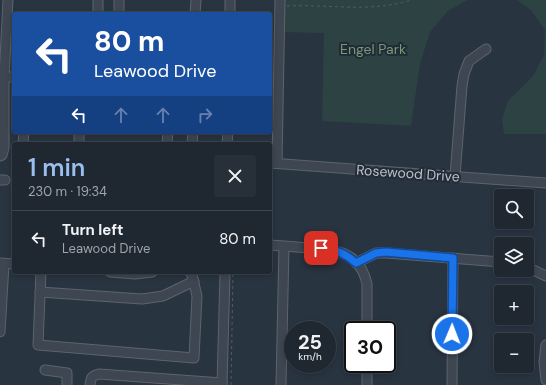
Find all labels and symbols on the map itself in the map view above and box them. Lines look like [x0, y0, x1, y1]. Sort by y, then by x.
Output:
park label: Engel Park [340, 40, 406, 58]
street label: Rosewood Drive [356, 160, 460, 186]
pin [304, 231, 338, 265]
position arrow [431, 313, 473, 355]
speed limit sign: 30 [344, 321, 396, 373]

